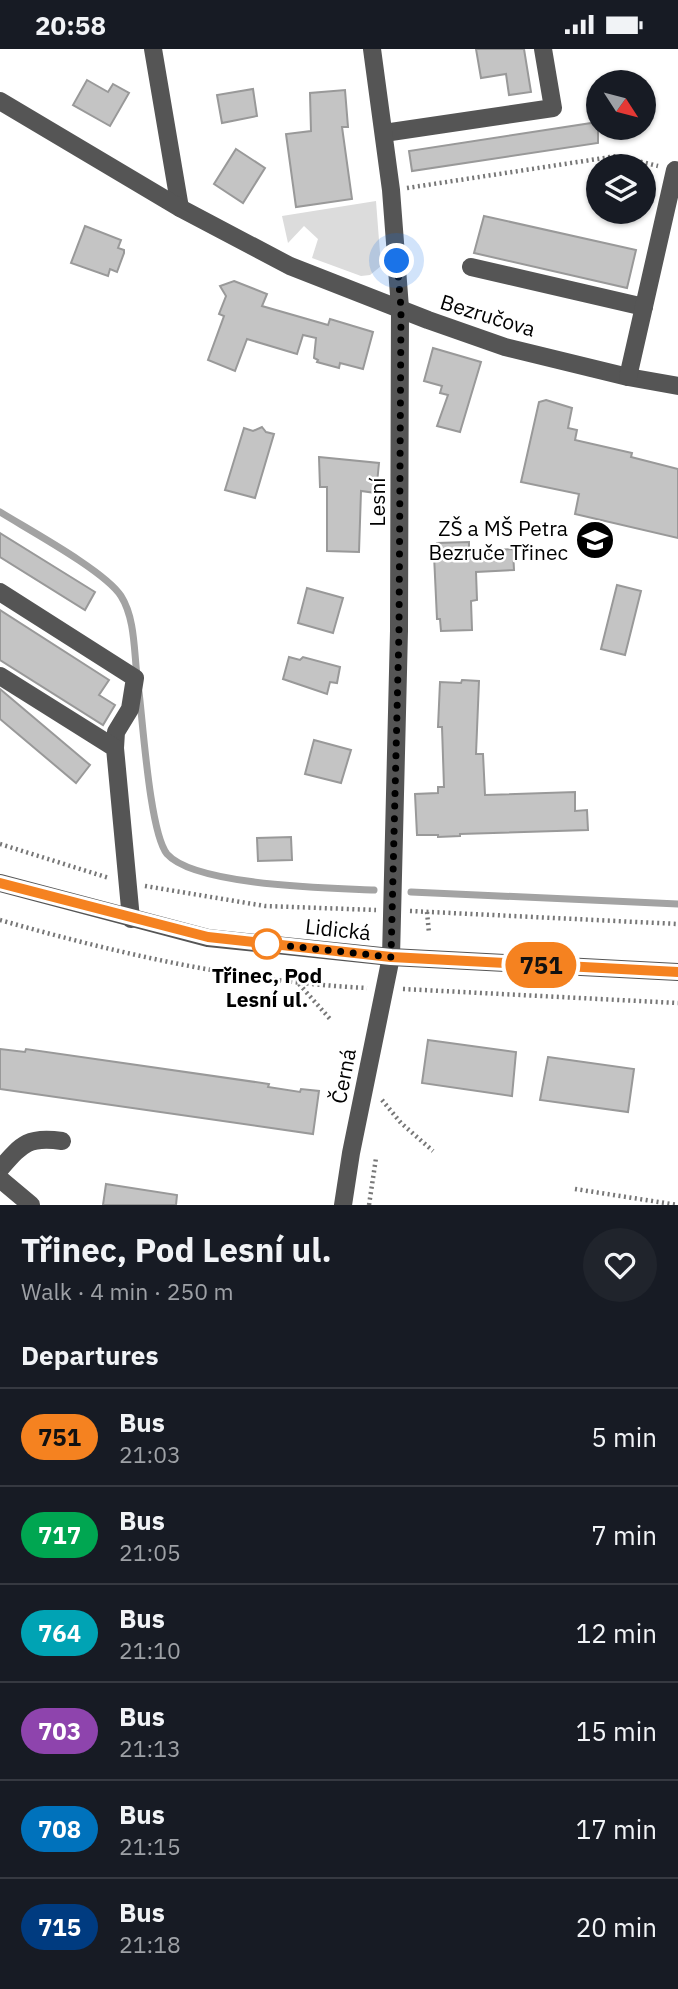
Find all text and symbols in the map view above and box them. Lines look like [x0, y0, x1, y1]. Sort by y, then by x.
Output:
text: 20:58 [35, 8, 106, 42]
north arrow [586, 70, 656, 140]
map controls [586, 70, 656, 224]
button: layers [586, 154, 656, 224]
your location [379, 243, 414, 278]
street label: Bezručova [437, 287, 539, 343]
street label: Lesní [363, 477, 391, 527]
place label: ZŠ a MŠ Petra Bezruče Třinec [429, 514, 568, 566]
school or university icon: ZŠ a MŠ Petra Bezruče Třinec [574, 519, 616, 561]
street label: Lidická [304, 912, 372, 946]
marker: Třinec, Pod Lesní ul. [252, 929, 282, 959]
line badge: 751 [501, 942, 581, 988]
text: 751 [519, 949, 563, 981]
place label: Třinec, Pod Lesní ul. [212, 961, 322, 1013]
street label: Černá [324, 1046, 362, 1106]
text: Třinec, Pod Lesní ul. [21, 1228, 332, 1271]
button: heart [583, 1228, 657, 1302]
text: Walk · 4 min · 250 m [21, 1276, 234, 1306]
text: Departures [21, 1338, 159, 1372]
text: Bus [119, 1405, 165, 1439]
text: 5 min [591, 1420, 657, 1454]
text: 751 [38, 1421, 81, 1453]
text: 21:03 [119, 1439, 181, 1469]
text: Bus [119, 1503, 165, 1537]
text: 7 min [591, 1518, 657, 1552]
text: 717 [38, 1519, 81, 1551]
text: 21:05 [119, 1537, 181, 1567]
text: Bus [119, 1601, 165, 1635]
text: 12 min [576, 1616, 657, 1650]
text: 764 [38, 1617, 81, 1649]
text: 21:10 [119, 1635, 181, 1665]
text: Bus [119, 1699, 165, 1733]
text: 15 min [576, 1714, 657, 1748]
text: 703 [38, 1715, 81, 1747]
text: 21:13 [119, 1733, 181, 1763]
text: Bus [119, 1797, 165, 1831]
text: 17 min [576, 1812, 657, 1846]
text: 708 [38, 1813, 81, 1845]
text: 21:15 [119, 1831, 181, 1861]
text: Bus [119, 1895, 165, 1929]
text: 20 min [576, 1910, 657, 1944]
text: 715 [38, 1911, 81, 1943]
text: 21:18 [119, 1929, 181, 1959]

